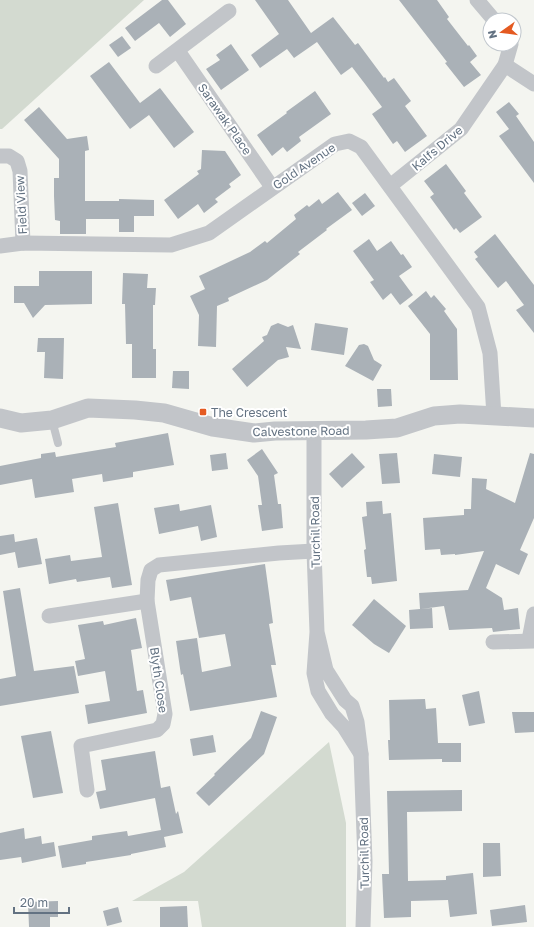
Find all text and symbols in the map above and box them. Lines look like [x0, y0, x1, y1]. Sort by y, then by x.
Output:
north arrow [482, 12, 522, 52]
text: N [484, 29, 499, 40]
street label: Sarawak Place [195, 80, 255, 158]
street label: Kalfs Drive [408, 122, 466, 174]
street label: Gold Avenue [270, 140, 338, 192]
street label: Field View [12, 175, 30, 235]
place label: The Crescent [211, 405, 288, 420]
marker: The Crescent [198, 407, 208, 417]
street label: Calvestone Road [252, 423, 350, 439]
street label: Turchil Road [307, 496, 323, 568]
street label: Blyth Close [147, 646, 171, 714]
street label: Turchil Road [356, 817, 372, 889]
scale bar [14, 889, 69, 915]
text: 20 m [20, 895, 48, 910]

